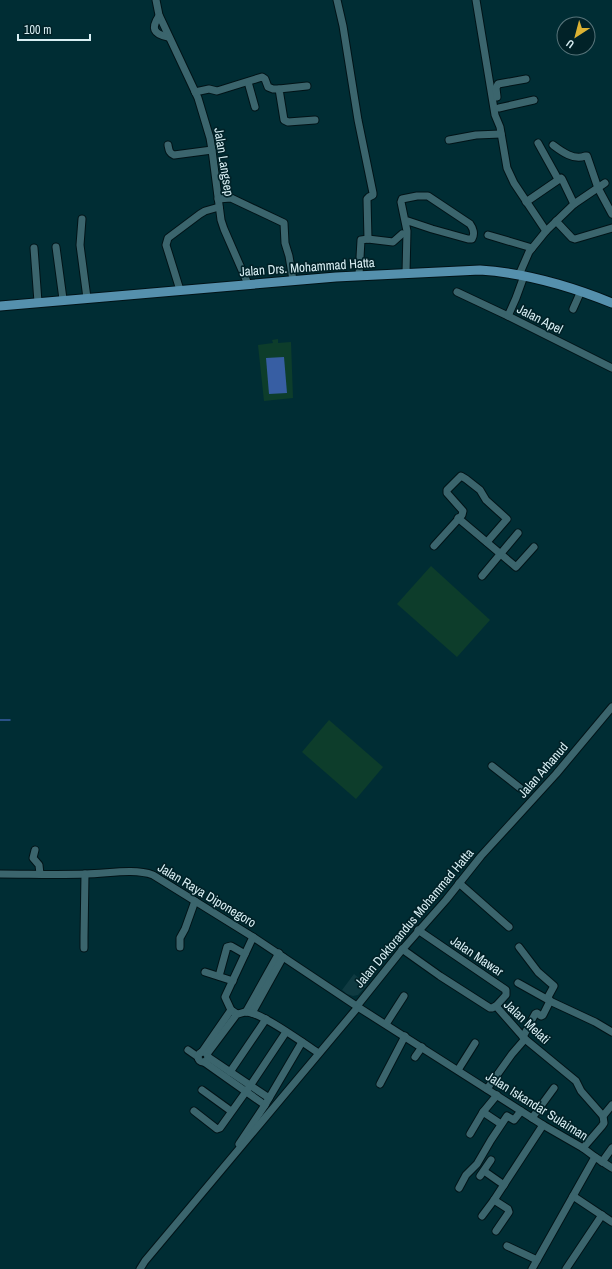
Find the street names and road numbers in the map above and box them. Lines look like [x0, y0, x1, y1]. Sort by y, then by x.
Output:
street label: Jalan Langsep [210, 126, 238, 198]
street label: Jalan Drs. Mohammad Hatta [239, 254, 375, 280]
street label: Jalan Apel [514, 300, 566, 338]
street label: Jalan Arhanud [514, 739, 572, 801]
street label: Jalan Doktorandus Mohammad Hatta [351, 845, 477, 991]
street label: Jalan Raya Diponegoro [155, 859, 259, 931]
street label: Jalan Mawar [447, 932, 507, 980]
street label: Jalan Melati [500, 996, 554, 1048]
street label: Jalan Iskandar Sulaiman [483, 1068, 591, 1144]

